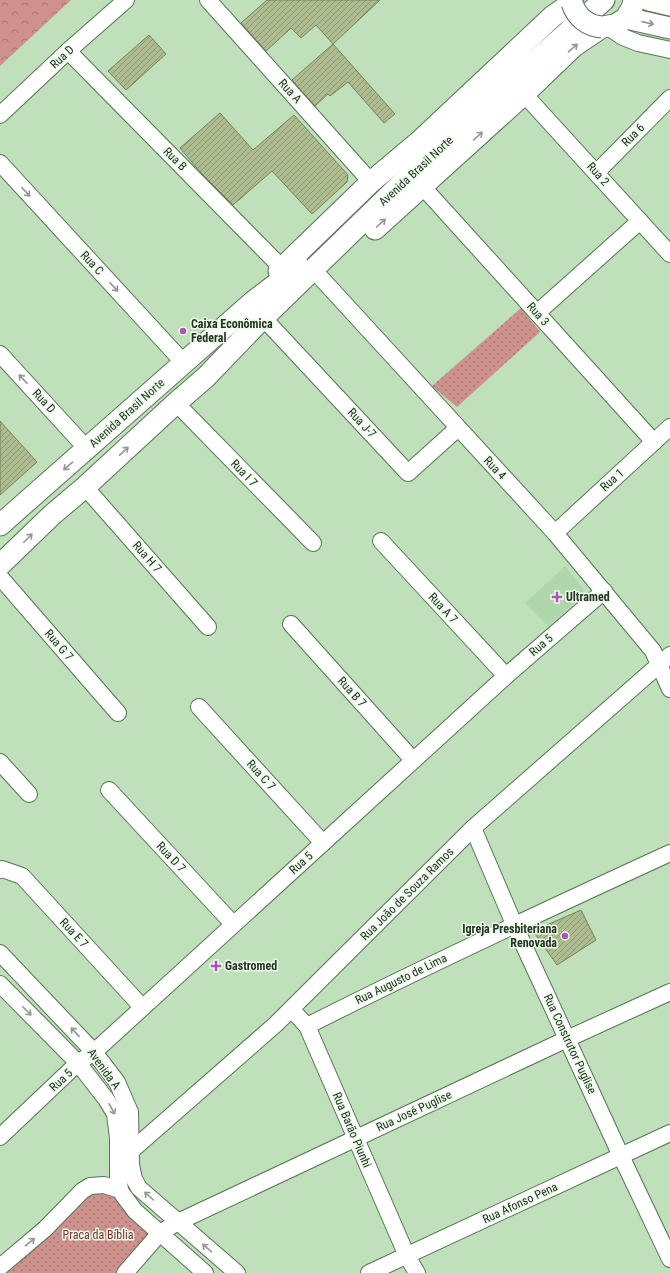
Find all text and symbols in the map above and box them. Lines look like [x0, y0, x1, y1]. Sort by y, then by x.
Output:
one-way arrow [641, 20, 654, 27]
street label: Rua D [47, 42, 77, 72]
one-way arrow [567, 43, 578, 52]
street label: Rua A [276, 76, 304, 106]
street label: Rua 6 [619, 121, 647, 149]
one-way arrow [472, 132, 483, 141]
street label: Avenida Brasil Norte [376, 133, 456, 209]
street label: Rua B [160, 144, 190, 174]
street label: Rua 2 [584, 159, 612, 189]
one-way arrow [22, 187, 31, 197]
one-way arrow [376, 219, 386, 228]
street label: Rua C [78, 248, 107, 278]
one-way arrow [110, 282, 119, 293]
street label: Rua 3 [524, 299, 552, 329]
place label: Caixa Econômica Federal [191, 317, 273, 345]
marker: Caixa Econômica Federal [178, 326, 188, 336]
one-way arrow [18, 374, 28, 384]
street label: Avenida Brasil Norte [87, 375, 168, 450]
street label: Rua D [29, 386, 59, 416]
street label: Rua J-7 [345, 405, 379, 441]
one-way arrow [119, 446, 129, 456]
street label: Rua 4 [481, 453, 509, 483]
street label: Rua I 7 [228, 456, 260, 490]
one-way arrow [63, 461, 73, 470]
street label: Rua 1 [597, 466, 627, 494]
one-way arrow [23, 533, 33, 543]
street label: Rua H 7 [130, 539, 164, 576]
street label: Rua A 7 [426, 590, 461, 626]
place label: Ultramed [566, 590, 610, 604]
marker: Ultramed [551, 591, 563, 603]
street label: Rua G 7 [42, 627, 76, 663]
street label: Rua 5 [526, 631, 556, 659]
street label: Rua B 7 [335, 674, 369, 710]
street label: Rua C 7 [244, 757, 278, 793]
street label: Rua D 7 [154, 839, 189, 875]
street label: Rua João de Souza Ramos [358, 845, 456, 943]
street label: Rua 5 [286, 849, 316, 877]
street label: Rua E 7 [57, 915, 91, 951]
place label: Igreja Presbiteriana Renovada [462, 922, 557, 950]
marker: Igreja Presbiteriana Renovada [560, 931, 570, 941]
street label: Rua Augusto de Lima [353, 951, 449, 1007]
place label: Gastromed [225, 959, 277, 973]
marker: Gastromed [210, 960, 222, 972]
street label: Rua Construtor Puglise [541, 992, 599, 1097]
one-way arrow [22, 1006, 32, 1016]
one-way arrow [70, 1027, 80, 1037]
street label: Avenida A [84, 1046, 124, 1092]
street label: Rua 5 [46, 1066, 76, 1094]
street label: Rua José Puglise [374, 1087, 454, 1135]
street label: Rua Barão Piunhi [330, 1090, 374, 1170]
one-way arrow [109, 1103, 116, 1115]
street label: Rua Afonso Pena [480, 1179, 560, 1227]
one-way arrow [144, 1192, 154, 1201]
park label: Praca da Bíblia [63, 1228, 134, 1242]
one-way arrow [24, 1238, 35, 1247]
one-way arrow [202, 1243, 213, 1252]

